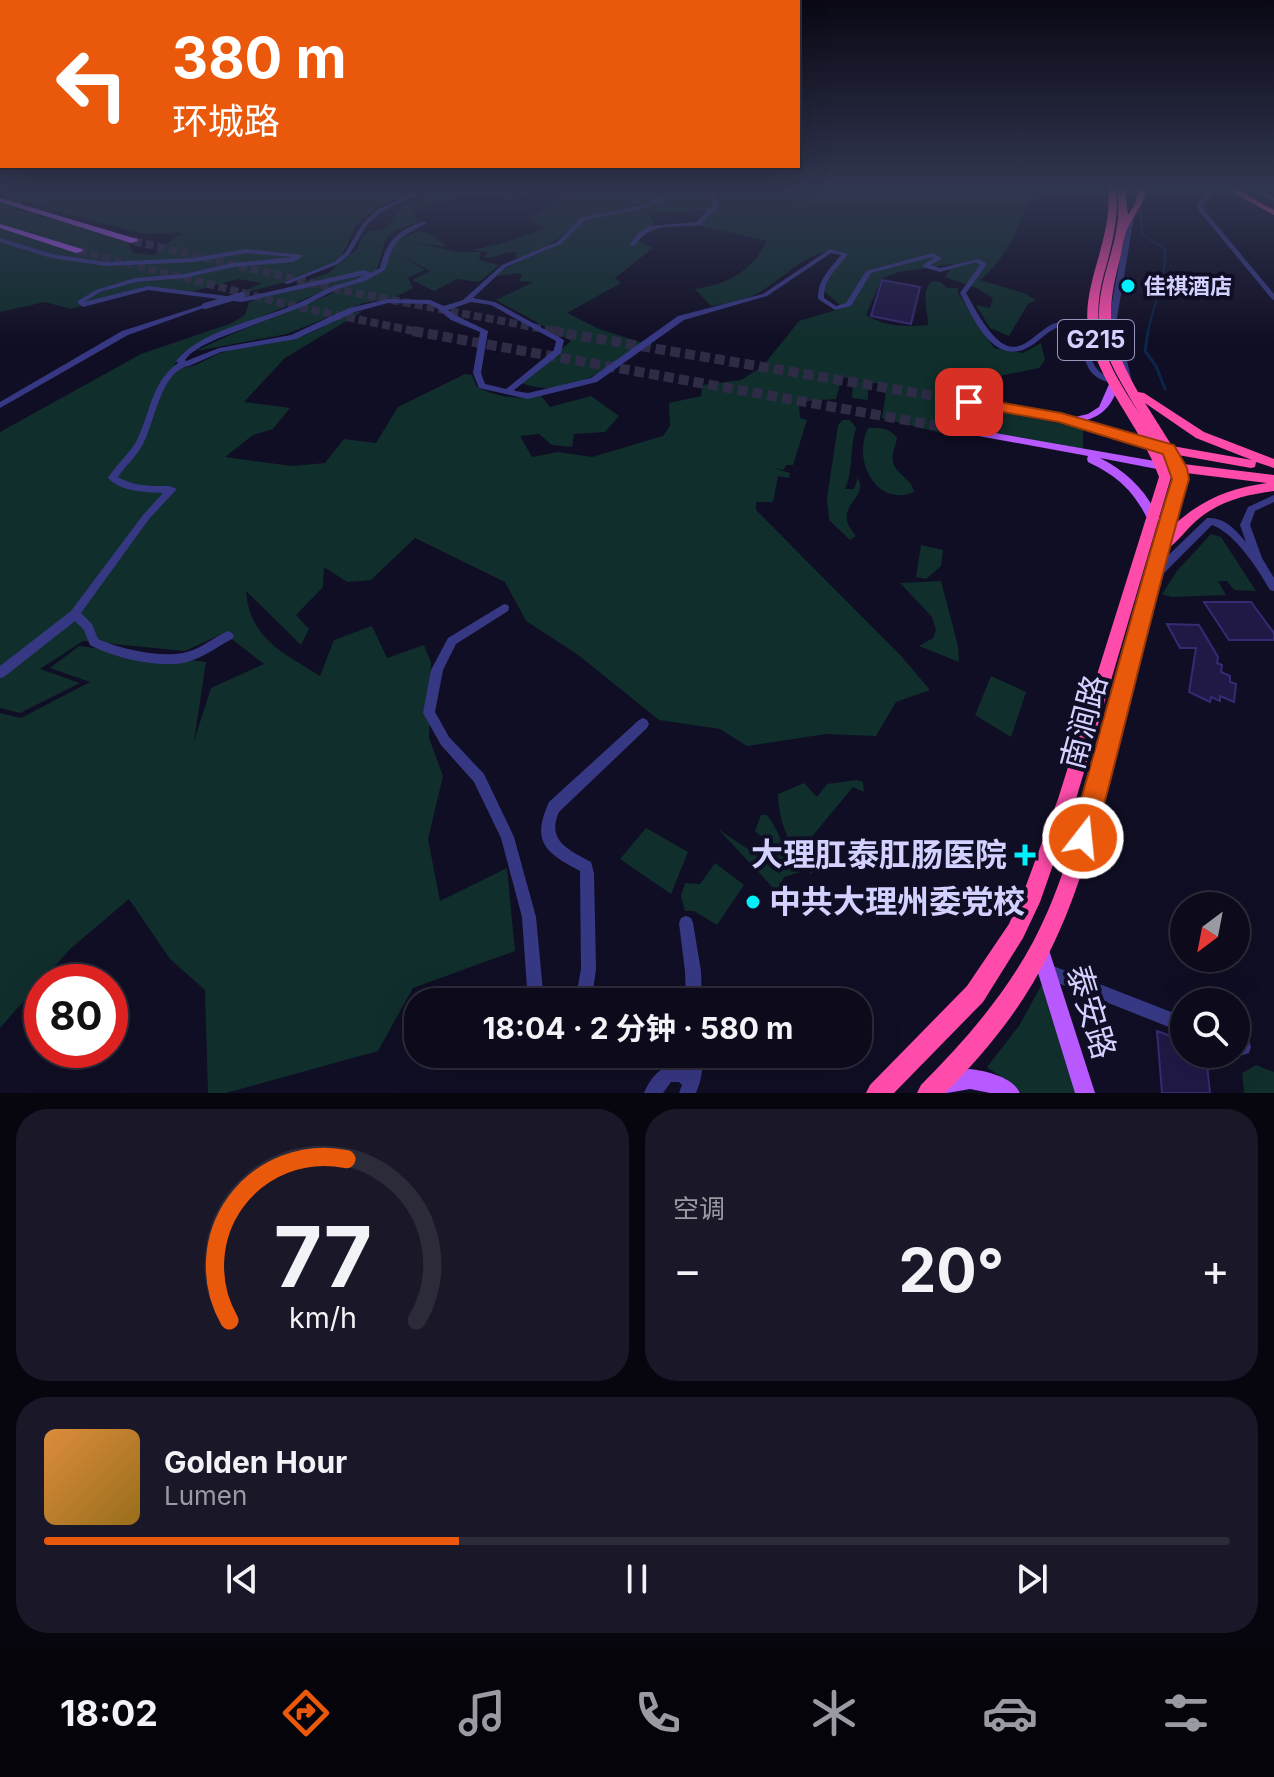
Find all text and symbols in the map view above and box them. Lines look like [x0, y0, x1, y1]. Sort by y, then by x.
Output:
text: 380 m [172, 24, 347, 92]
icon: left [40, 32, 144, 136]
text: 环城路 [172, 99, 280, 143]
place label: 佳祺酒店 [1144, 273, 1232, 299]
marker: 佳祺酒店 [1119, 277, 1137, 295]
road number: G215 [1058, 320, 1134, 360]
pin [935, 368, 1003, 436]
icon: arrive [947, 380, 991, 424]
street label: 南涧路 [1052, 670, 1115, 773]
position arrow [1041, 796, 1125, 880]
place label: 大理肛泰肛肠医院 [751, 835, 1007, 874]
marker: 大理肛泰肛肠医院 [1014, 844, 1036, 866]
place label: 中共大理州委党校 [769, 882, 1025, 921]
north arrow [1170, 892, 1250, 972]
map controls [1170, 892, 1250, 1068]
marker: 中共大理州委党校 [744, 893, 762, 911]
street label: 泰安路 [1059, 960, 1124, 1063]
speed limit sign: 80 [24, 964, 128, 1068]
button: search [1170, 988, 1250, 1068]
text: 18:04 · 2 分钟 · 580 m [483, 1010, 793, 1046]
text: 空调 [673, 1193, 725, 1224]
text: 77 [273, 1206, 372, 1307]
text: 20° [899, 1234, 1004, 1306]
text: − [673, 1243, 702, 1297]
text: + [1201, 1243, 1230, 1297]
text: km/h [289, 1300, 356, 1335]
text: Golden Hour [164, 1444, 347, 1480]
text: Lumen [164, 1480, 247, 1511]
icon: previous [220, 1557, 264, 1601]
icon: pause [615, 1557, 659, 1601]
icon: next [1010, 1557, 1054, 1601]
icon: directions [278, 1685, 334, 1741]
icon: music [454, 1685, 510, 1741]
icon: phone [630, 1685, 686, 1741]
icon: climate [806, 1685, 862, 1741]
icon: car [982, 1685, 1038, 1741]
icon: filters [1158, 1685, 1214, 1741]
text: 18:02 [60, 1691, 158, 1735]

